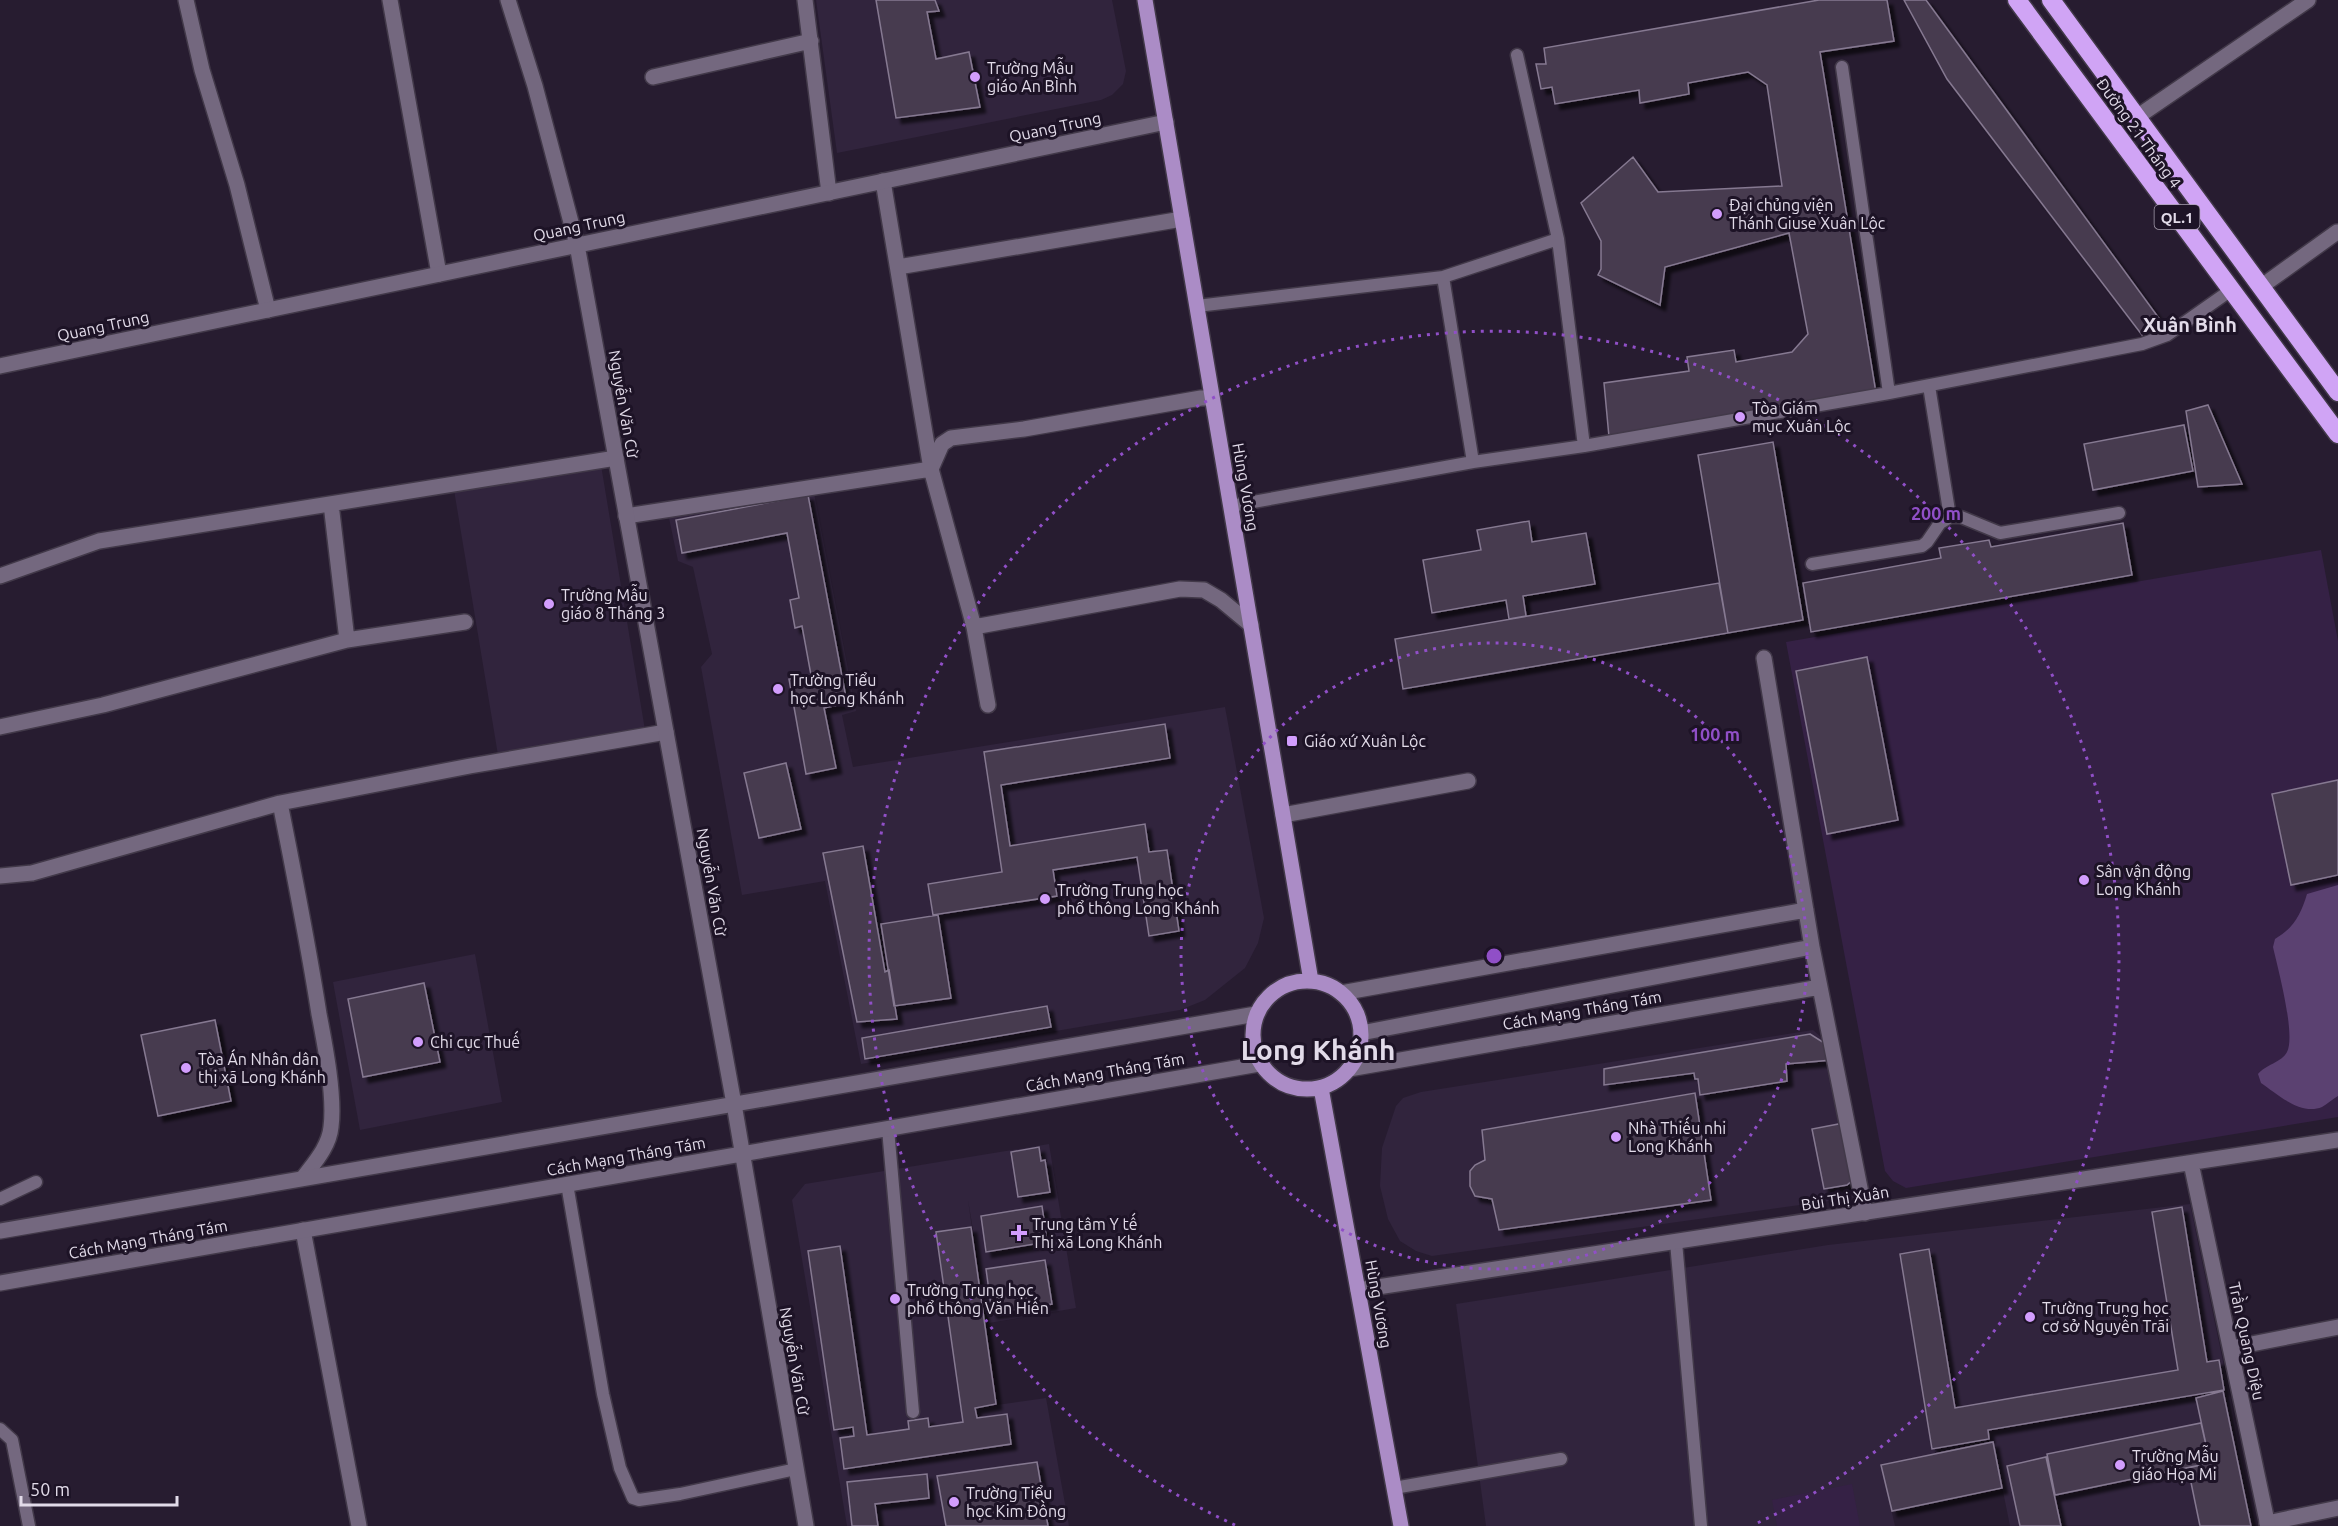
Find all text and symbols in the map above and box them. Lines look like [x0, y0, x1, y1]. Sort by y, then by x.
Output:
place label: Trường Mẫu giáo An BÌnh [987, 56, 1077, 95]
marker: Trường Mẫu giáo An BÌnh [968, 70, 982, 84]
street label: Đường 21 Tháng 4 [2093, 75, 2185, 191]
street label: Quang Trung [1007, 108, 1103, 146]
place label: Đại chủng viện Thánh Giuse Xuân Lộc [1729, 196, 1886, 232]
road number: QL.1 [2154, 205, 2200, 229]
street label: Quang Trung [531, 207, 627, 245]
marker: Đại chủng viện Thánh Giuse Xuân Lộc [1710, 207, 1724, 221]
street label: Quang Trung [55, 307, 151, 345]
district label: Xuân Bình [2143, 313, 2237, 336]
street label: Nguyễn Văn Cừ [606, 348, 645, 460]
place label: Tòa Giám mục Xuân Lộc [1752, 399, 1852, 435]
marker: Tòa Giám mục Xuân Lộc [1733, 410, 1747, 424]
street label: Hùng Vương [1229, 441, 1263, 533]
text: 200 m [1911, 503, 1961, 523]
place label: Trường Mẫu giáo 8 Tháng 3 [561, 583, 665, 622]
marker: Trường Mẫu giáo 8 Tháng 3 [542, 597, 556, 611]
place label: Trường Tiểu học Long Khánh [790, 671, 904, 707]
marker: Trường Tiểu học Long Khánh [771, 682, 785, 696]
text: 100 m [1690, 724, 1740, 744]
place label: Giáo xứ Xuân Lộc [1304, 732, 1426, 750]
marker: Giáo xứ Xuân Lộc [1285, 734, 1299, 748]
street label: Nguyễn Văn Cừ [694, 826, 733, 938]
place label: Sân vận động Long Khánh [2096, 862, 2191, 898]
marker: Sân vận động Long Khánh [2077, 873, 2091, 887]
place label: Trường Trung học phổ thông Long Khánh [1057, 881, 1220, 917]
marker: Trường Trung học phổ thông Long Khánh [1038, 892, 1052, 906]
centre of rings [1484, 946, 1504, 966]
street label: Cách Mạng Tháng Tám [1501, 987, 1663, 1033]
place label: Chi cục Thuế [430, 1030, 520, 1051]
district label: Long Khánh [1241, 1034, 1395, 1065]
marker: Chi cục Thuế [411, 1035, 425, 1049]
place label: Tòa Án Nhân dân thị xã Long Khánh [198, 1048, 326, 1086]
street label: Cách Mạng Tháng Tám [1024, 1049, 1186, 1095]
marker: Tòa Án Nhân dân thị xã Long Khánh [179, 1061, 193, 1075]
place label: Nhà Thiếu nhi Long Khánh [1628, 1116, 1726, 1155]
marker: Nhà Thiếu nhi Long Khánh [1609, 1130, 1623, 1144]
street label: Cách Mạng Tháng Tám [545, 1133, 707, 1179]
street label: Bùi Thị Xuân [1800, 1182, 1890, 1214]
place label: Trung tâm Y tế Thị xã Long Khánh [1032, 1212, 1162, 1251]
street label: Cách Mạng Tháng Tám [67, 1216, 229, 1262]
marker: Trung tâm Y tế Thị xã Long Khánh [1010, 1224, 1028, 1242]
street label: Hùng Vương [1362, 1258, 1396, 1350]
street label: Trần Quang Diệu [2226, 1280, 2271, 1402]
place label: Trường Trung học phổ thông Văn Hiến [907, 1281, 1049, 1317]
marker: Trường Trung học phổ thông Văn Hiến [888, 1292, 902, 1306]
place label: Trường Trung học cơ sở Nguyễn Trãi [2042, 1299, 2169, 1335]
street label: Nguyễn Văn Cừ [777, 1305, 816, 1417]
marker: Trường Trung học cơ sở Nguyễn Trãi [2023, 1310, 2037, 1324]
place label: Trường Mẫu giáo Họa Mi [2132, 1444, 2219, 1483]
marker: Trường Mẫu giáo Họa Mi [2113, 1458, 2127, 1472]
scale bar [21, 1469, 177, 1507]
text: 50 m [30, 1479, 70, 1499]
place label: Trường Tiểu học Kim Đồng [966, 1484, 1066, 1520]
marker: Trường Tiểu học Kim Đồng [947, 1495, 961, 1509]

